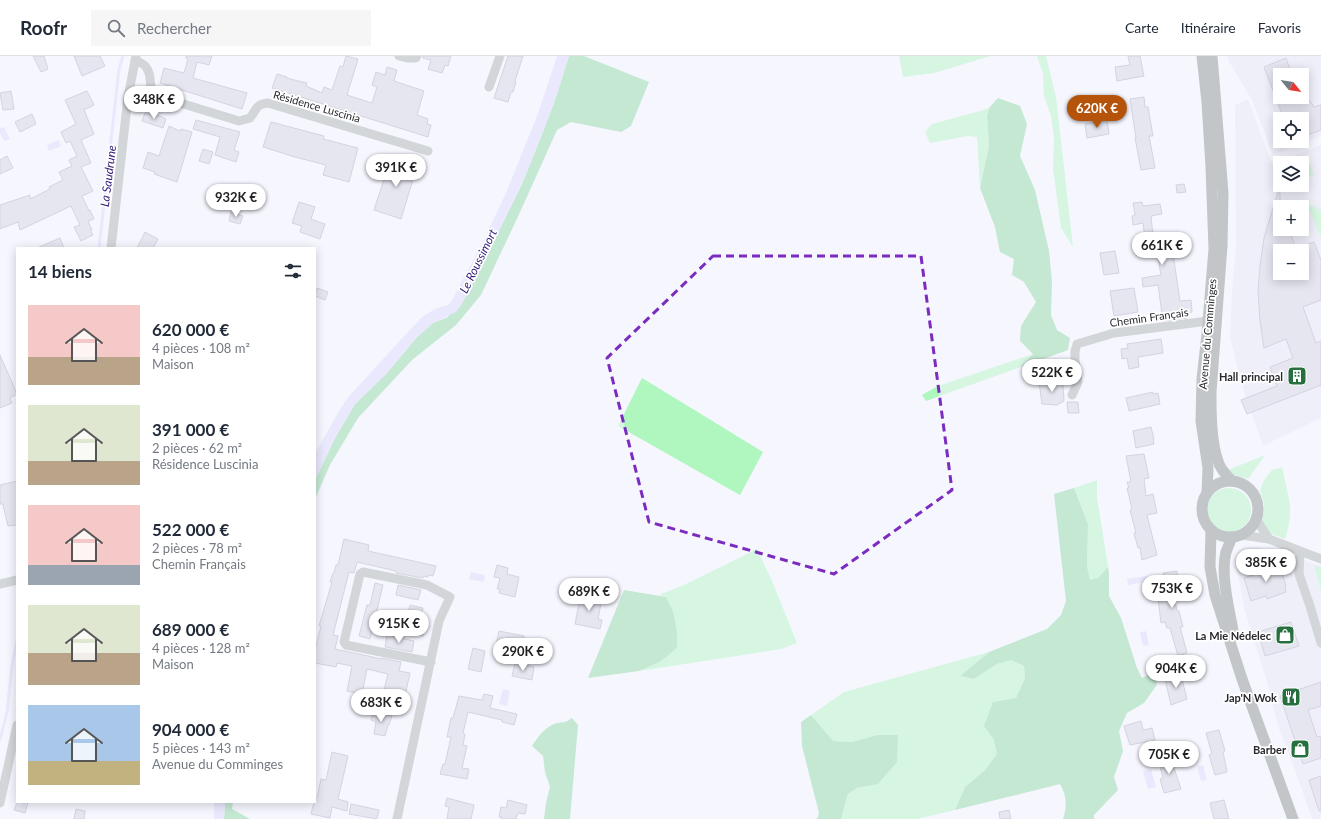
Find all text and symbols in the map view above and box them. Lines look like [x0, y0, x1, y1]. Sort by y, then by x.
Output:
search box [91, 10, 371, 46]
text: Roofr [20, 16, 67, 39]
icon: search [105, 17, 127, 39]
text: Rechercher [137, 19, 211, 37]
text: Carte [1125, 19, 1159, 36]
text: Itinéraire [1181, 19, 1236, 36]
text: Favoris [1258, 19, 1301, 36]
north arrow [1273, 68, 1309, 104]
map controls [1273, 68, 1309, 280]
pin: 348K € [121, 86, 187, 120]
street label: Résidence Luscinia [272, 87, 362, 125]
text: 348K € [133, 91, 175, 107]
pin: 620K € [1064, 95, 1130, 129]
text: 620K € [1076, 100, 1118, 116]
button: locate [1273, 112, 1309, 148]
water label: La Saudrune [97, 144, 119, 208]
pin: 391K € [363, 154, 429, 188]
button: layers [1273, 156, 1309, 192]
text: 391K € [375, 159, 417, 175]
pin: 932K € [203, 184, 269, 218]
text: 932K € [215, 189, 257, 205]
button: + [1273, 200, 1309, 236]
water label: Le Roussimort [456, 226, 500, 295]
pin: 661K € [1129, 232, 1195, 266]
text: 661K € [1141, 237, 1183, 253]
button: − [1273, 244, 1309, 280]
icon: filters [282, 260, 304, 282]
text: 14 biens [28, 261, 92, 282]
street label: Avenue du Comminges [1196, 278, 1218, 390]
street label: Chemin Français [1109, 305, 1189, 329]
text: 620 000 € [152, 319, 229, 340]
icon: home [60, 321, 108, 369]
text: 4 pièces · 108 m² [152, 340, 250, 356]
text: Maison [152, 356, 194, 372]
pin: 522K € [1019, 359, 1085, 393]
text: 522K € [1031, 364, 1073, 380]
building icon: Hall principal [1286, 365, 1308, 387]
place label: Hall principal [1219, 370, 1283, 383]
text: 391 000 € [152, 419, 229, 440]
icon: home [60, 421, 108, 469]
text: 2 pièces · 62 m² [152, 440, 242, 456]
text: Résidence Luscinia [152, 456, 258, 472]
text: 522 000 € [152, 519, 229, 540]
icon: home [60, 521, 108, 569]
text: 2 pièces · 78 m² [152, 540, 242, 556]
pin: 385K € [1233, 549, 1299, 583]
text: 385K € [1245, 554, 1287, 570]
text: Chemin Français [152, 556, 246, 572]
pin: 753K € [1139, 575, 1205, 609]
pin: 689K € [556, 578, 622, 612]
text: 753K € [1151, 580, 1193, 596]
text: 689K € [568, 583, 610, 599]
pin: 915K € [366, 610, 432, 644]
text: 915K € [378, 615, 420, 631]
text: 689 000 € [152, 619, 229, 640]
icon: home [60, 621, 108, 669]
shop icon: La Mie Nédelec [1274, 624, 1296, 646]
place label: La Mie Nédelec [1195, 629, 1272, 642]
pin: 290K € [490, 638, 556, 672]
text: 4 pièces · 128 m² [152, 640, 250, 656]
text: 290K € [502, 643, 544, 659]
pin: 904K € [1143, 655, 1209, 689]
text: Maison [152, 656, 194, 672]
text: 904K € [1155, 660, 1197, 676]
restaurant icon: Jap'N Wok [1280, 686, 1302, 708]
pin: 683K € [348, 689, 414, 723]
place label: Jap'N Wok [1224, 691, 1277, 704]
text: 683K € [360, 694, 402, 710]
text: 904 000 € [152, 719, 229, 740]
icon: home [60, 721, 108, 769]
shop icon: Barber [1289, 738, 1311, 760]
text: 5 pièces · 143 m² [152, 740, 250, 756]
pin: 705K € [1136, 741, 1202, 775]
place label: Barber [1253, 743, 1287, 756]
text: 705K € [1148, 746, 1190, 762]
text: Avenue du Comminges [152, 756, 283, 772]

